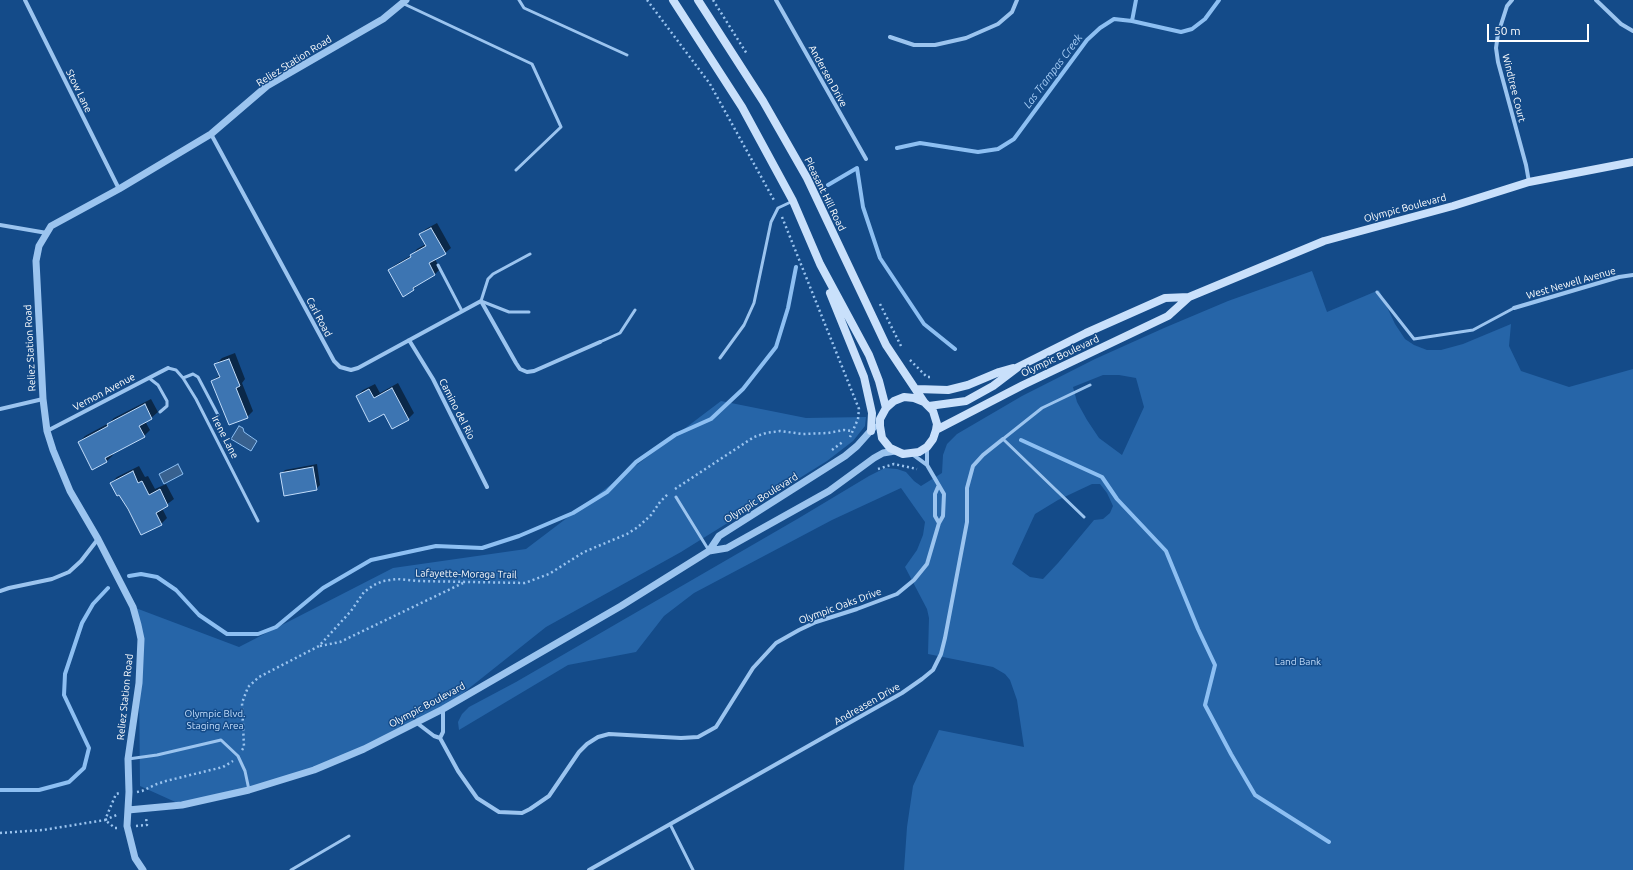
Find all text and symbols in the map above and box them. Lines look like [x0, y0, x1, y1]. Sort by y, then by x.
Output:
scale bar [1489, 16, 1591, 42]
text: 50 m [1494, 24, 1521, 37]
water label: Las Trampas Creek [1021, 31, 1085, 111]
street label: Reliez Station Road [254, 33, 334, 89]
street label: Andersen Drive [806, 43, 850, 109]
street label: Windtree Court [1500, 53, 1528, 123]
street label: Stow Lane [63, 67, 95, 115]
street label: Pleasant Hill Road [802, 155, 848, 233]
street label: Olympic Boulevard [1363, 191, 1447, 225]
street label: West Newell Avenue [1525, 265, 1617, 301]
street label: Carl Road [304, 295, 334, 339]
street label: Reliez Station Road [22, 304, 38, 392]
street label: Olympic Boulevard [1019, 333, 1101, 379]
street label: Vernon Avenue [71, 371, 137, 413]
street label: Camino del Rio [436, 376, 478, 442]
street label: Irene Lane [209, 413, 241, 461]
street label: Olympic Boulevard [722, 470, 800, 526]
street label: Lafayette-Moraga Trail [415, 567, 517, 581]
street label: Olympic Oaks Drive [797, 585, 883, 627]
street label: Reliez Station Road [114, 653, 136, 741]
park label: Land Bank [1275, 656, 1321, 668]
street label: Olympic Boulevard [387, 680, 467, 730]
street label: Andreasen Drive [832, 680, 902, 728]
park label: Olympic Blvd. Staging Area [184, 708, 246, 732]

